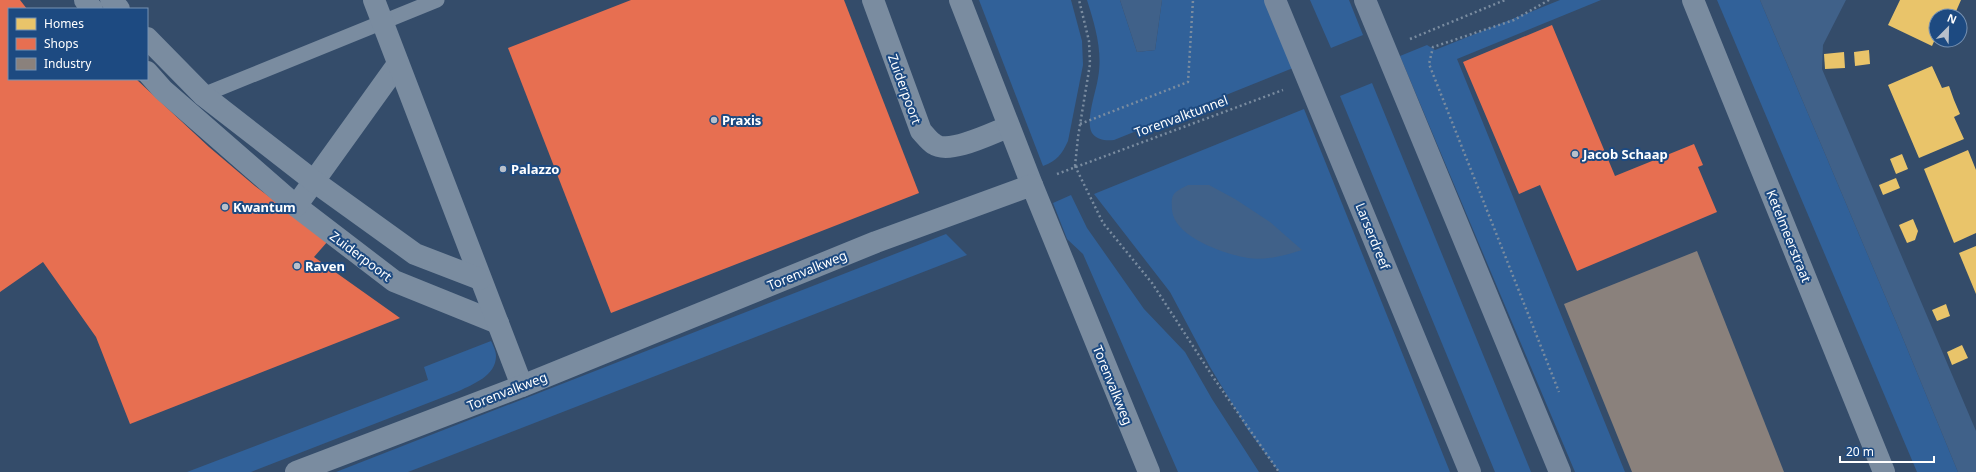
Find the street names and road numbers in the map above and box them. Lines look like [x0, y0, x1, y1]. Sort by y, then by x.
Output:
street label: Zuiderpoort [884, 51, 926, 127]
street label: Torenvalktunnel [1132, 91, 1230, 141]
street label: Ketelmeerstraat [1762, 187, 1816, 285]
street label: Larserdreef [1351, 200, 1395, 273]
street label: Zuiderpoort [326, 227, 396, 285]
street label: Torenvalkweg [764, 246, 850, 294]
street label: Torenvalkweg [1089, 342, 1137, 428]
street label: Torenvalkweg [464, 367, 550, 415]

